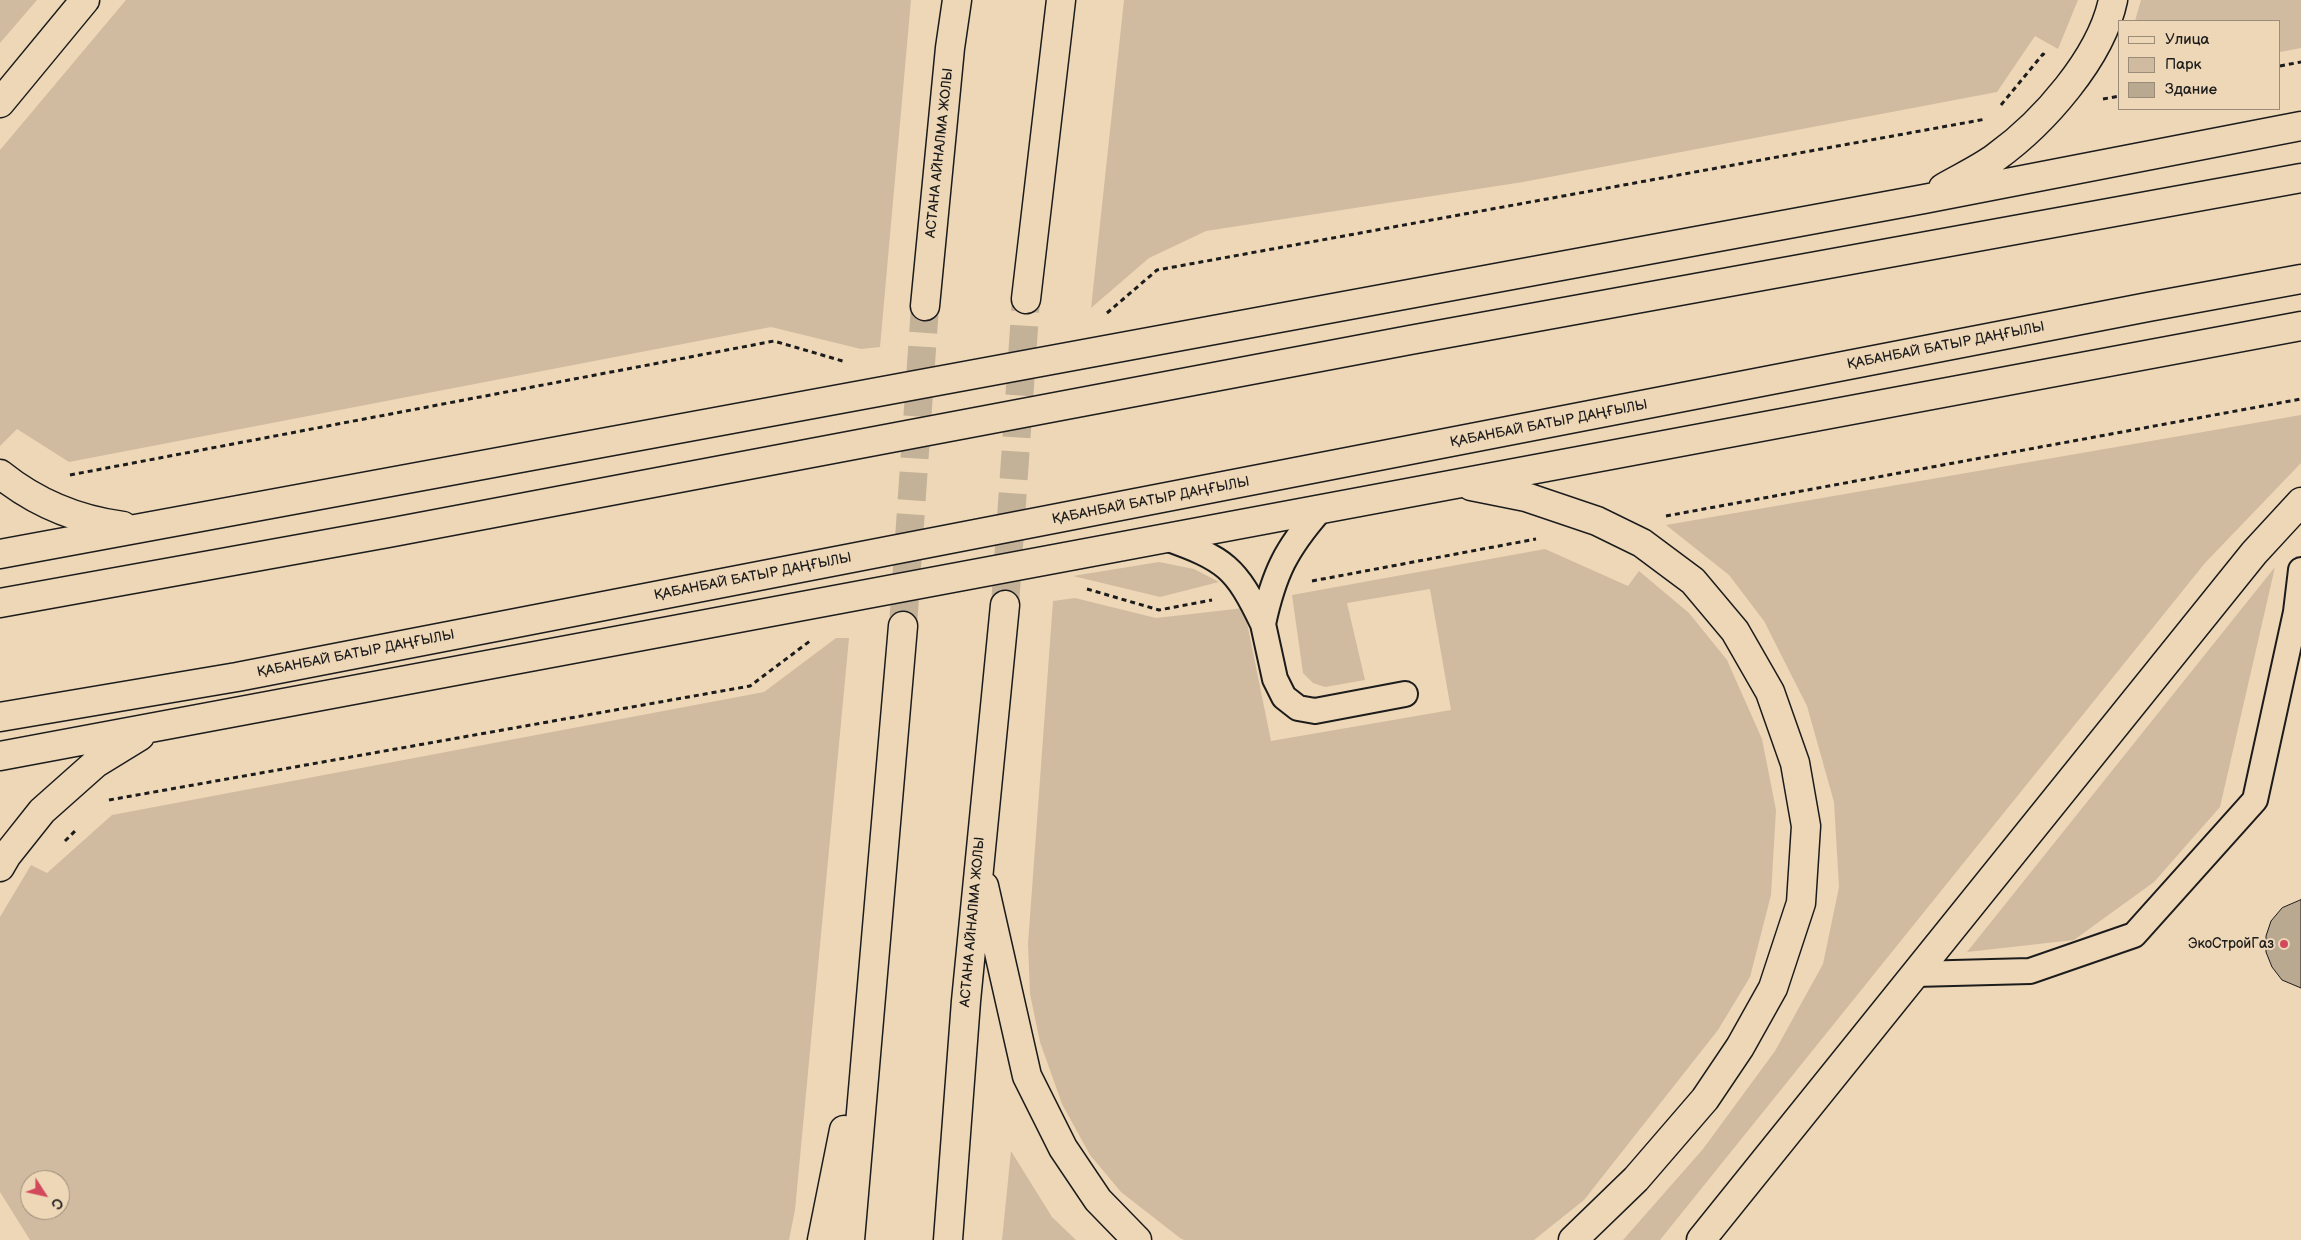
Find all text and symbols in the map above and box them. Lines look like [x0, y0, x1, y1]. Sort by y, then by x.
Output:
legend [2118, 20, 2281, 110]
text: Улица [2165, 30, 2209, 49]
text: Парк [2165, 55, 2202, 74]
street label: АСТАНА АЙНАЛМА ЖОЛЫ [923, 67, 957, 239]
text: Здание [2165, 80, 2217, 99]
street label: ҚАБАНБАЙ БАТЫР ДАҢҒЫЛЫ [1846, 319, 2046, 373]
street label: ҚАБАНБАЙ БАТЫР ДАҢҒЫЛЫ [1449, 397, 1649, 451]
street label: ҚАБАНБАЙ БАТЫР ДАҢҒЫЛЫ [1051, 474, 1251, 528]
street label: ҚАБАНБАЙ БАТЫР ДАҢҒЫЛЫ [653, 550, 853, 604]
street label: ҚАБАНБАЙ БАТЫР ДАҢҒЫЛЫ [256, 627, 456, 681]
street label: АСТАНА АЙНАЛМА ЖОЛЫ [957, 836, 989, 1008]
place label: ЭкоСтройГаз [2188, 936, 2274, 952]
marker: ЭкоСтройГаз [2278, 938, 2290, 950]
north arrow [20, 1170, 70, 1220]
text: С [47, 1194, 67, 1212]

